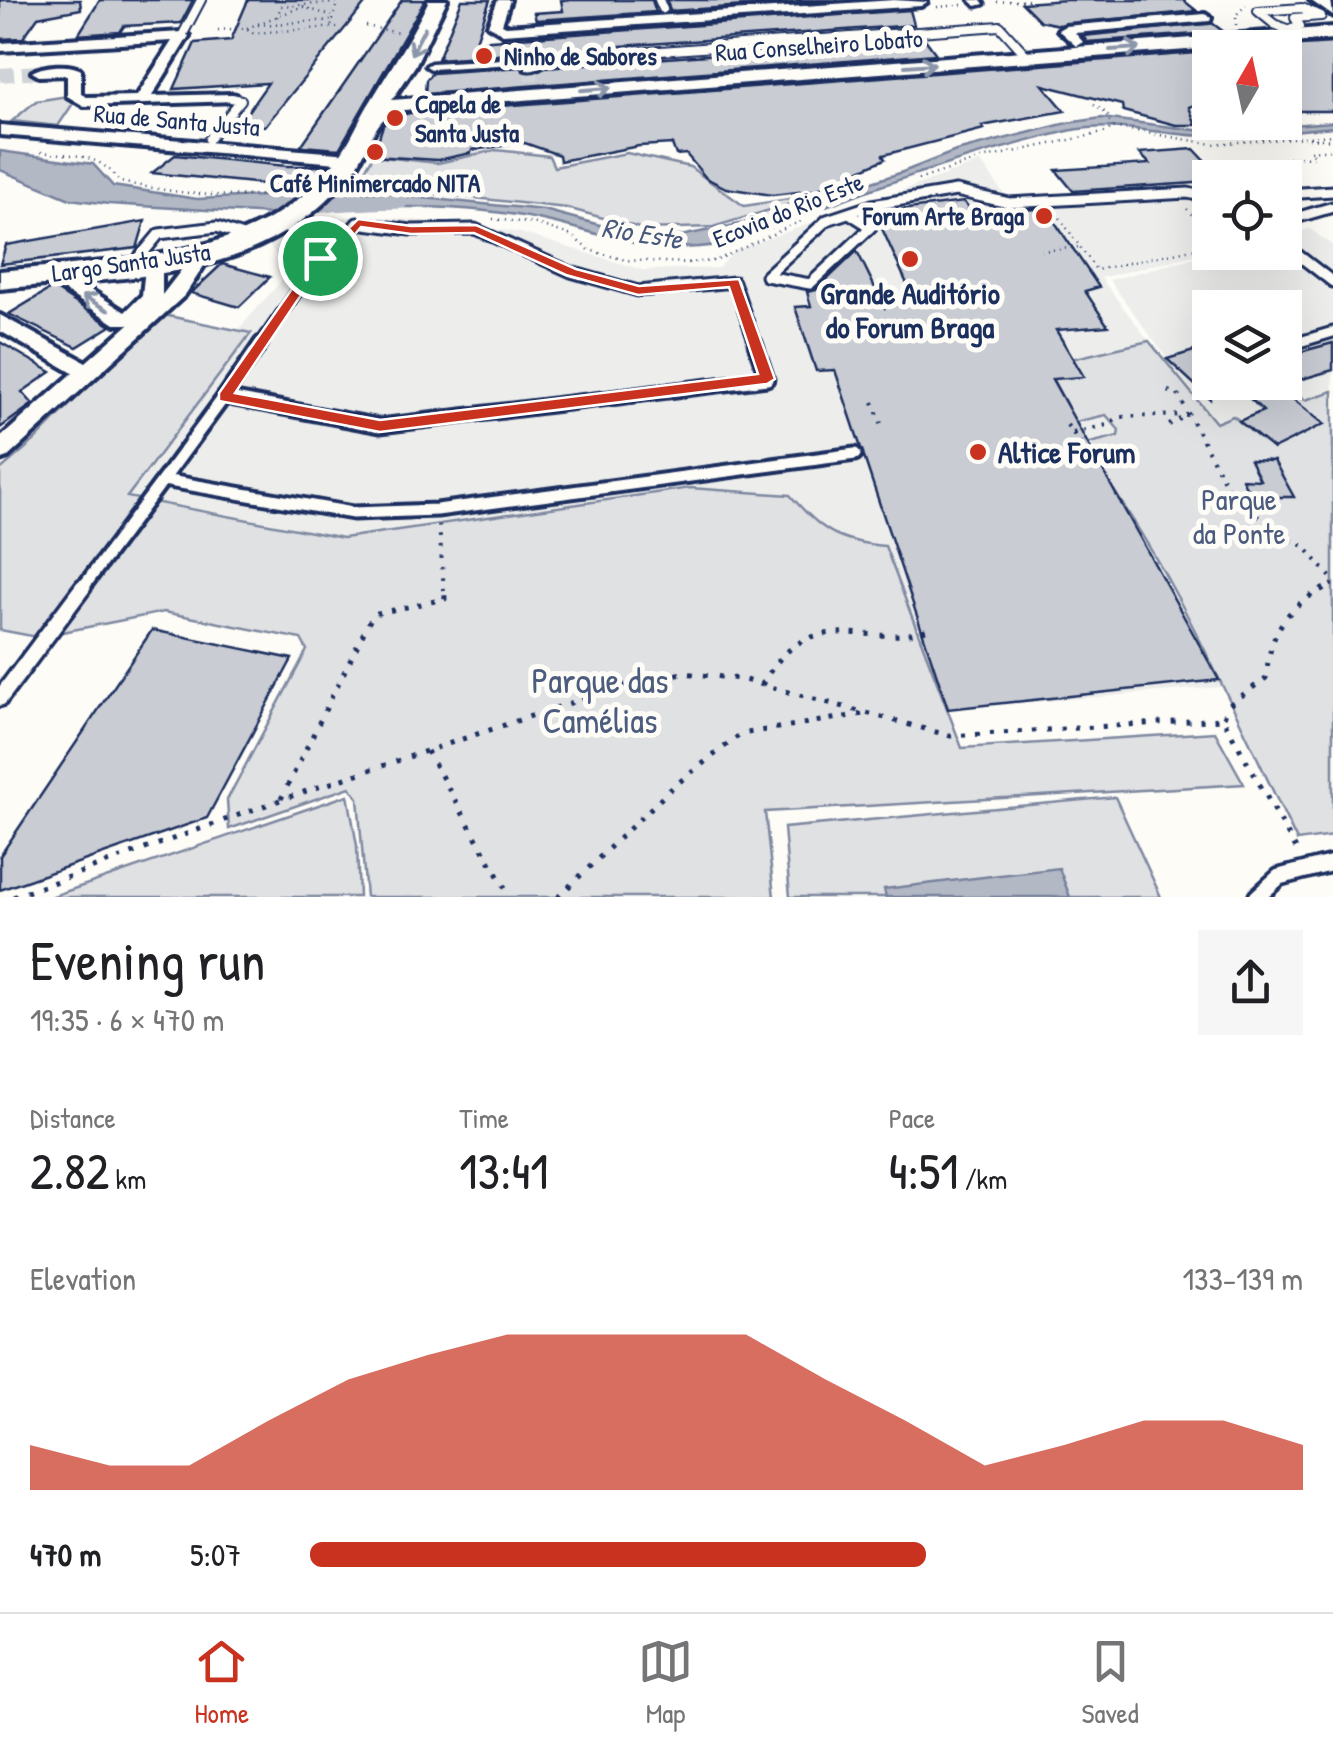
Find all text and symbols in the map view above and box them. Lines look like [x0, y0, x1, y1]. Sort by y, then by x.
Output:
street label: Rua Conselheiro Lobato [714, 21, 924, 69]
one-way arrow [408, 25, 427, 55]
north arrow [1192, 30, 1302, 140]
map controls [1192, 30, 1302, 400]
place label: Ninho de Sabores [504, 39, 657, 73]
one-way arrow [1108, 39, 1140, 58]
marker: Ninho de Sabores [473, 45, 495, 67]
one-way arrow [904, 55, 936, 74]
one-way arrow [580, 80, 612, 99]
place label: Capela de Santa Justa [415, 87, 519, 150]
street label: Rua de Santa Justa [93, 96, 262, 144]
marker: Capela de Santa Justa [384, 107, 406, 129]
marker: Café Minimercado NITA [364, 141, 386, 163]
button: locate [1192, 160, 1302, 270]
street label: Ecovia do Rio Este [708, 164, 868, 256]
place label: Café Minimercado NITA [270, 166, 481, 200]
place label: Forum Arte Braga [862, 199, 1024, 234]
marker: Forum Arte Braga [1033, 205, 1055, 227]
water label: Rio Este [599, 208, 687, 258]
pin [278, 216, 363, 301]
icon: arrive [293, 231, 348, 286]
street label: Largo Santa Justa [50, 234, 213, 290]
marker: Grande Auditório do Forum Braga [899, 248, 921, 270]
place label: Grande Auditório do Forum Braga [820, 273, 1000, 348]
button: layers [1192, 290, 1302, 400]
one-way arrow [81, 292, 110, 312]
place label: Altice Forum [998, 432, 1135, 472]
marker: Altice Forum [967, 441, 989, 463]
park label: Parque da Ponte [1193, 479, 1285, 553]
park label: Parque das Camélias [531, 657, 669, 744]
text: Evening run [30, 923, 265, 997]
button: share [1198, 930, 1303, 1035]
text: 19:35 · 6 × 470 m [30, 998, 224, 1041]
text: Distance [30, 1099, 116, 1137]
text: Time [459, 1099, 509, 1137]
text: Pace [889, 1099, 935, 1137]
text: 2.82 [30, 1137, 109, 1205]
text: 13:41 [459, 1137, 548, 1205]
text: 4:51 [889, 1137, 958, 1205]
text: km [109, 1160, 146, 1198]
text: /km [958, 1160, 1007, 1198]
text: Elevation [30, 1257, 136, 1300]
text: 133–139 m [1182, 1257, 1303, 1300]
text: 470 m [30, 1533, 101, 1576]
text: 5:07 [190, 1533, 241, 1576]
tab: Home [194, 1634, 249, 1732]
tab: Map [638, 1634, 693, 1732]
tab: Saved [1082, 1634, 1139, 1732]

